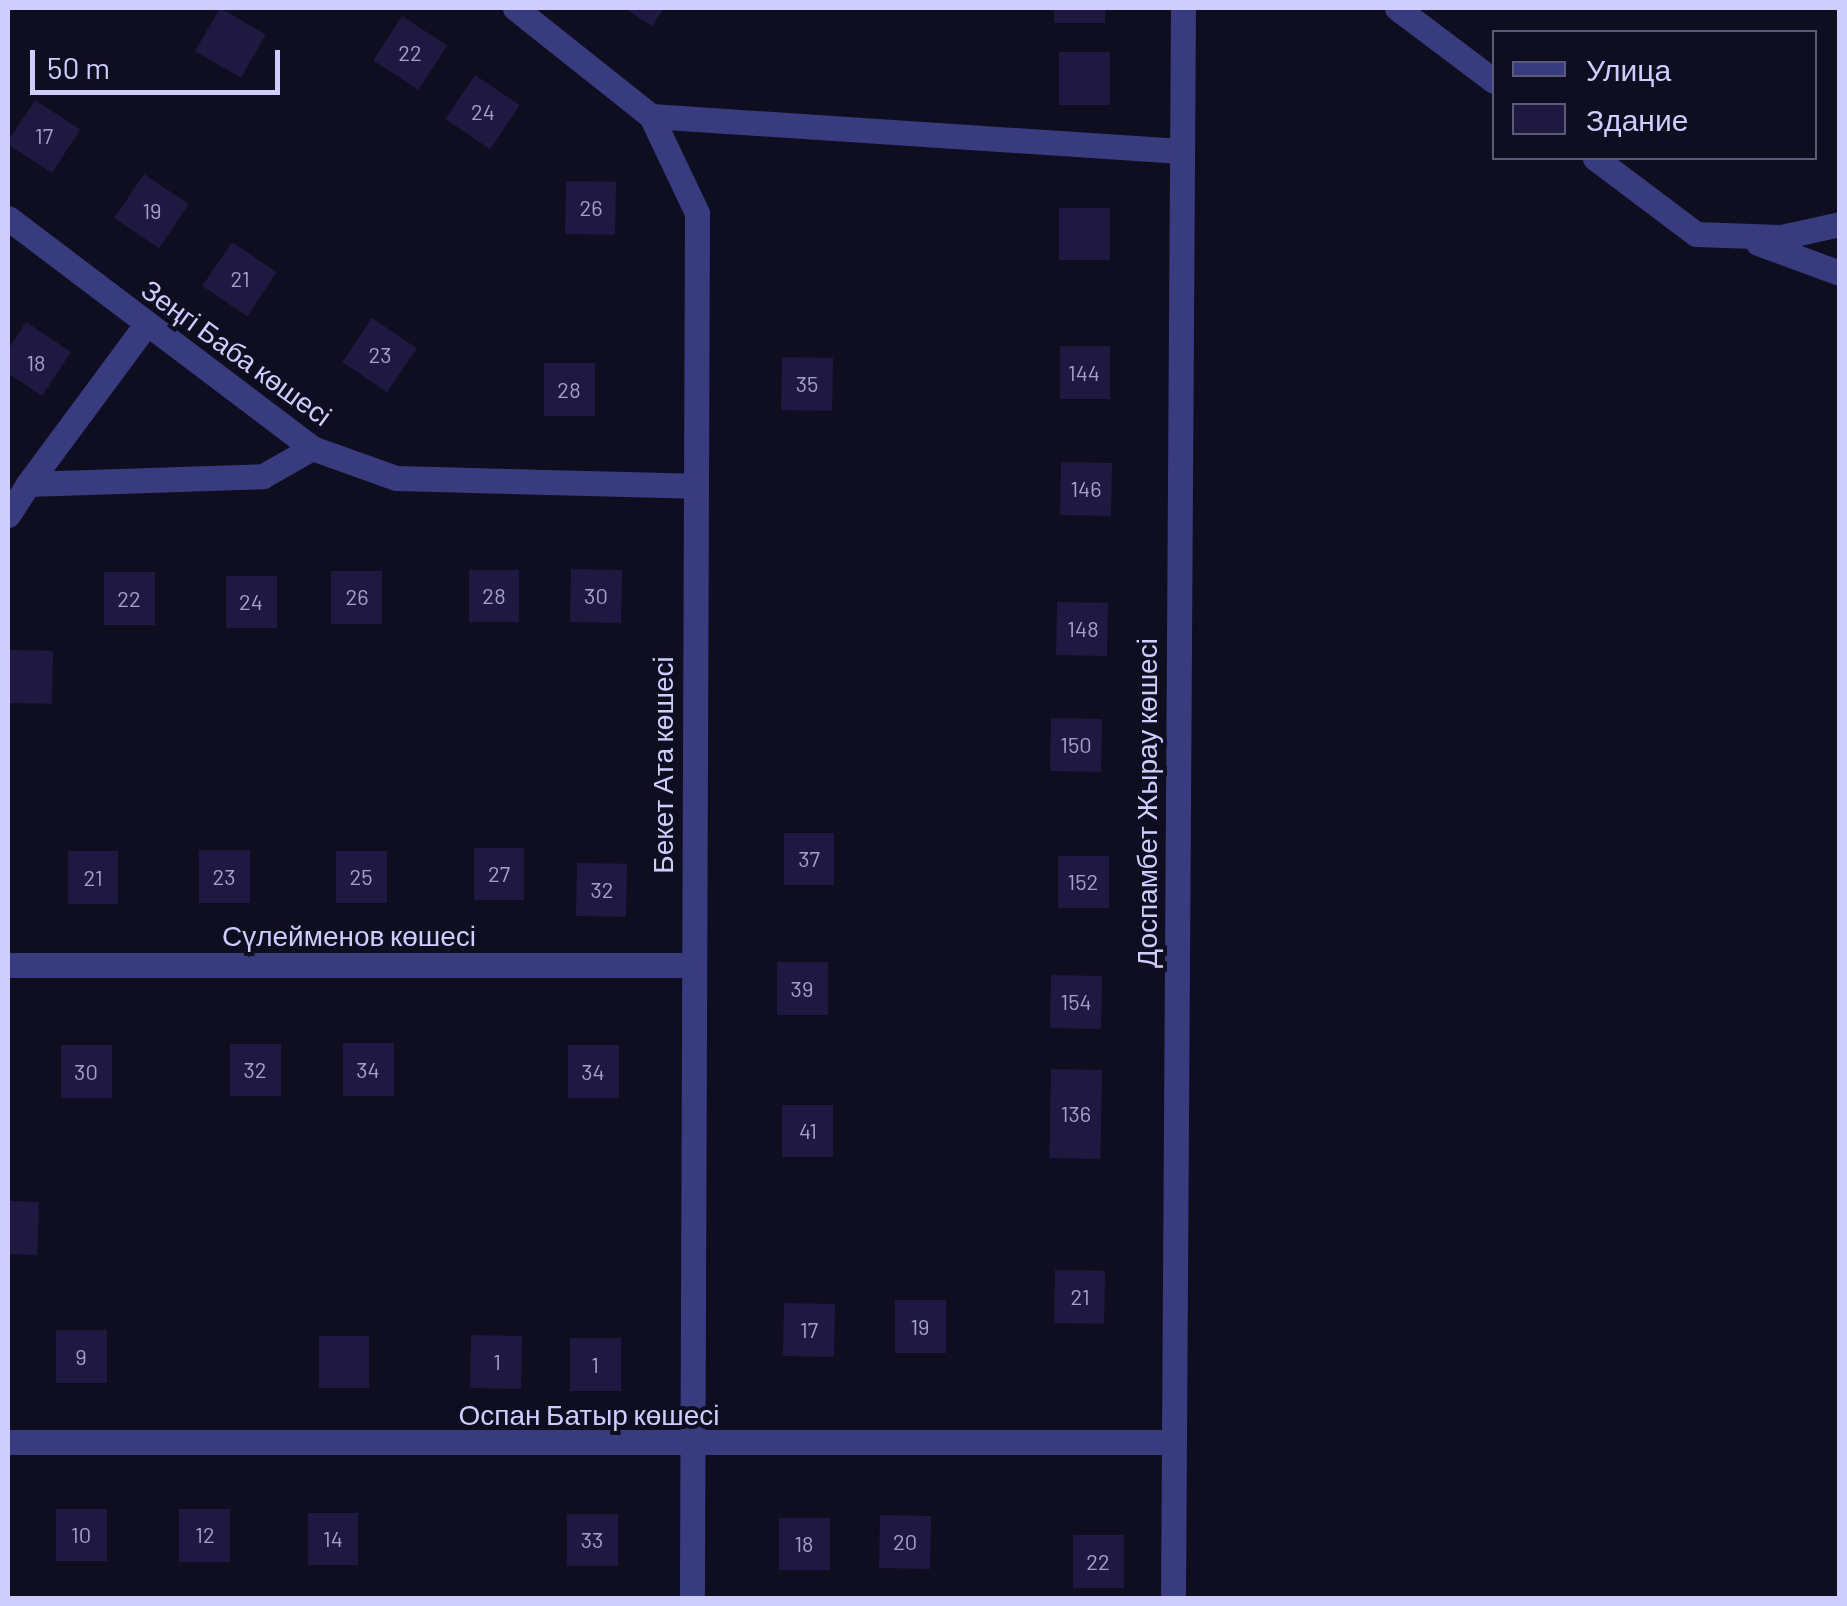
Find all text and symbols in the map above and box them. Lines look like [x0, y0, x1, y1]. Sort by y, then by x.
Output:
scale bar [35, 30, 285, 92]
legend [1492, 30, 1817, 160]
house number: 22 [398, 40, 422, 66]
text: 50 m [47, 49, 110, 85]
text: Улица [1586, 51, 1671, 87]
house number: 24 [471, 99, 495, 125]
text: Здание [1586, 101, 1688, 137]
house number: 17 [35, 123, 53, 149]
house number: 26 [579, 195, 603, 221]
house number: 19 [142, 198, 162, 224]
house number: 21 [230, 266, 250, 292]
street label: Зеңгі Баба көшесі [135, 272, 339, 432]
house number: 23 [369, 342, 391, 368]
house number: 18 [26, 350, 46, 376]
house number: 144 [1068, 360, 1100, 386]
house number: 35 [796, 371, 818, 397]
house number: 28 [557, 377, 581, 403]
house number: 146 [1070, 476, 1102, 502]
house number: 28 [482, 583, 506, 609]
house number: 30 [584, 583, 608, 609]
house number: 26 [345, 584, 369, 610]
house number: 22 [117, 586, 141, 612]
house number: 24 [239, 589, 263, 615]
house number: 148 [1067, 616, 1099, 642]
street label: Доспамбет Жырау көшесі [1129, 638, 1163, 968]
street label: Бекет Ата көшесі [645, 656, 679, 874]
house number: 150 [1060, 732, 1092, 758]
house number: 37 [798, 846, 820, 872]
house number: 27 [488, 861, 510, 887]
house number: 23 [213, 864, 235, 890]
house number: 25 [349, 864, 373, 890]
house number: 21 [83, 865, 103, 891]
house number: 152 [1068, 869, 1098, 895]
house number: 32 [590, 877, 614, 903]
street label: Сүлейменов көшесі [222, 918, 476, 952]
house number: 39 [791, 976, 813, 1002]
house number: 154 [1060, 989, 1092, 1015]
house number: 32 [243, 1057, 267, 1083]
house number: 34 [356, 1057, 380, 1083]
house number: 30 [74, 1059, 98, 1085]
house number: 34 [581, 1059, 605, 1085]
house number: 136 [1061, 1101, 1091, 1127]
house number: 41 [799, 1118, 817, 1144]
house number: 21 [1070, 1284, 1090, 1310]
house number: 19 [910, 1314, 930, 1340]
house number: 17 [800, 1317, 818, 1343]
house number: 9 [75, 1344, 87, 1370]
house number: 1 [493, 1349, 501, 1375]
house number: 1 [591, 1352, 599, 1378]
street label: Оспан Батыр көшесі [458, 1397, 720, 1431]
house number: 10 [71, 1522, 91, 1548]
house number: 12 [195, 1522, 215, 1548]
house number: 14 [323, 1526, 343, 1552]
house number: 33 [581, 1527, 603, 1553]
house number: 20 [893, 1529, 917, 1555]
house number: 18 [794, 1531, 814, 1557]
house number: 22 [1086, 1549, 1110, 1575]

